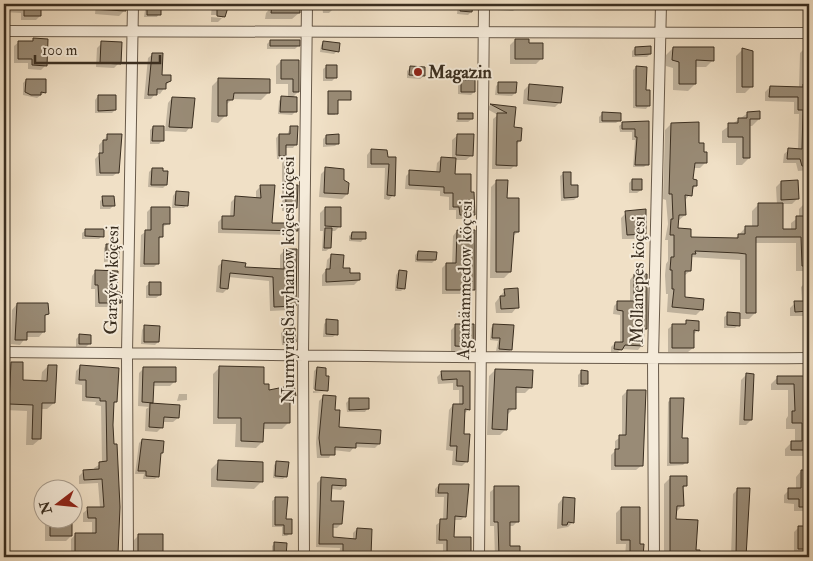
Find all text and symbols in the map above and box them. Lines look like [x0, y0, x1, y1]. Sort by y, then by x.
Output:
scale bar [35, 32, 160, 64]
text: 100 m [42, 41, 78, 60]
place label: Magazin [427, 61, 492, 84]
marker: Magazin [412, 66, 424, 78]
street label: Nurmyrat Saryhanow köçesi köçesi [277, 156, 300, 404]
street label: Agamämmedow köçesi [452, 200, 478, 361]
street label: Mollanepes köçesi [625, 215, 651, 344]
street label: Garaýew köçesi [100, 225, 124, 335]
north arrow [32, 478, 82, 528]
text: N [36, 499, 56, 517]

